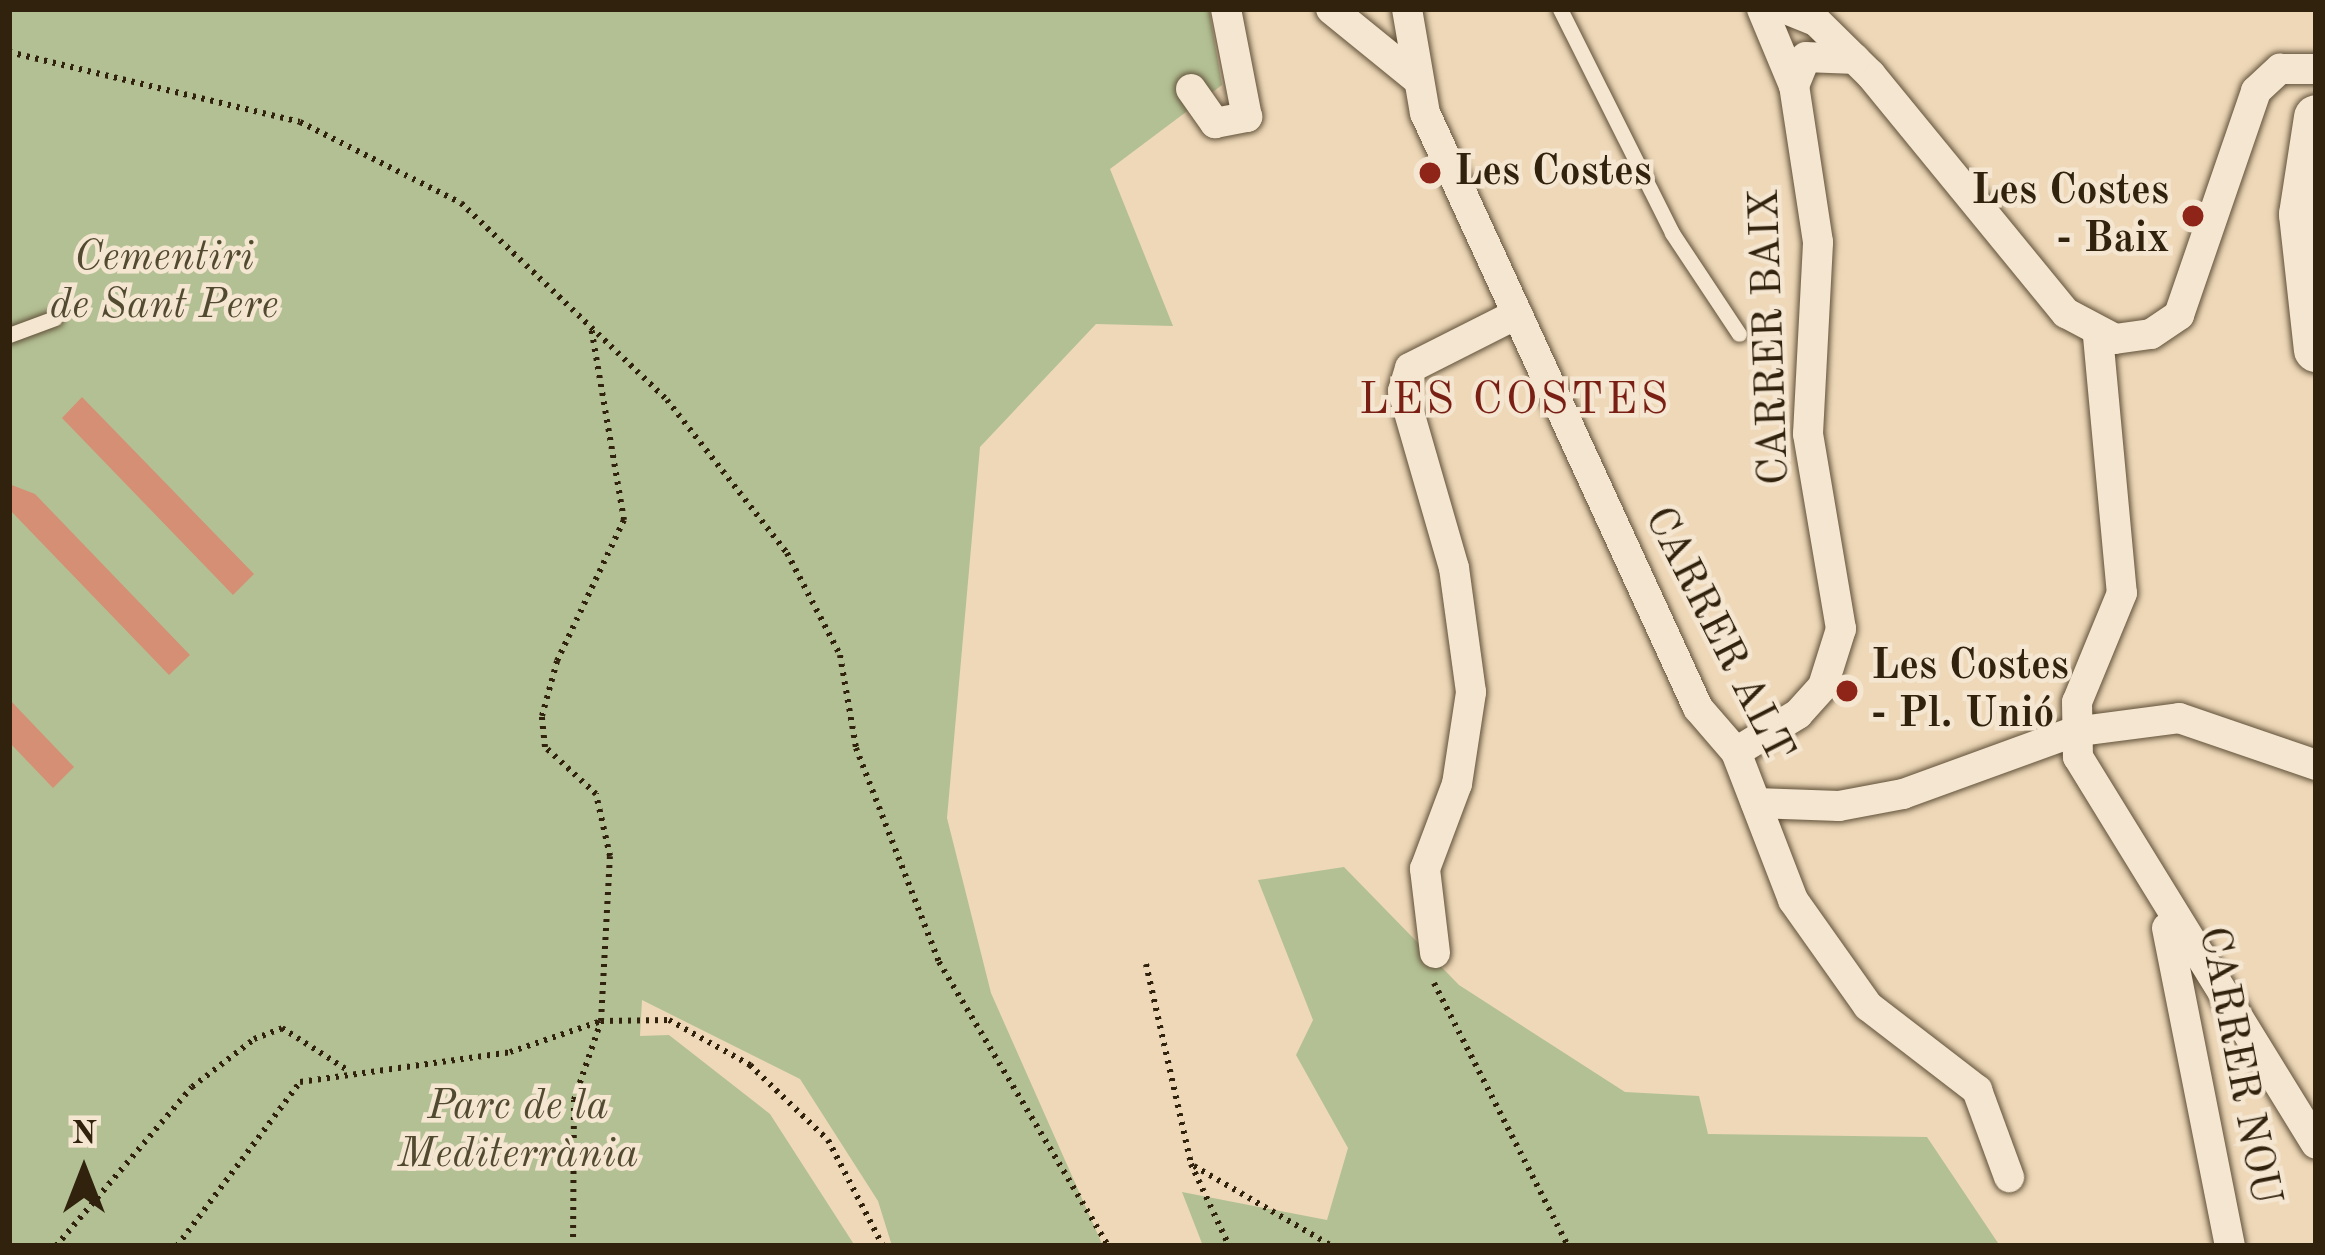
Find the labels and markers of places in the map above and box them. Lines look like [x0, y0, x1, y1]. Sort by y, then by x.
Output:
place label: Les Costes [1454, 148, 1652, 198]
marker: Les Costes [1417, 160, 1443, 186]
place label: Les Costes - Baix [1971, 167, 2169, 266]
marker: Les Costes - Baix [2180, 203, 2206, 229]
place label: Les Costes - Pl. Unió [1871, 642, 2069, 740]
marker: Les Costes - Pl. Unió [1834, 678, 1860, 704]

